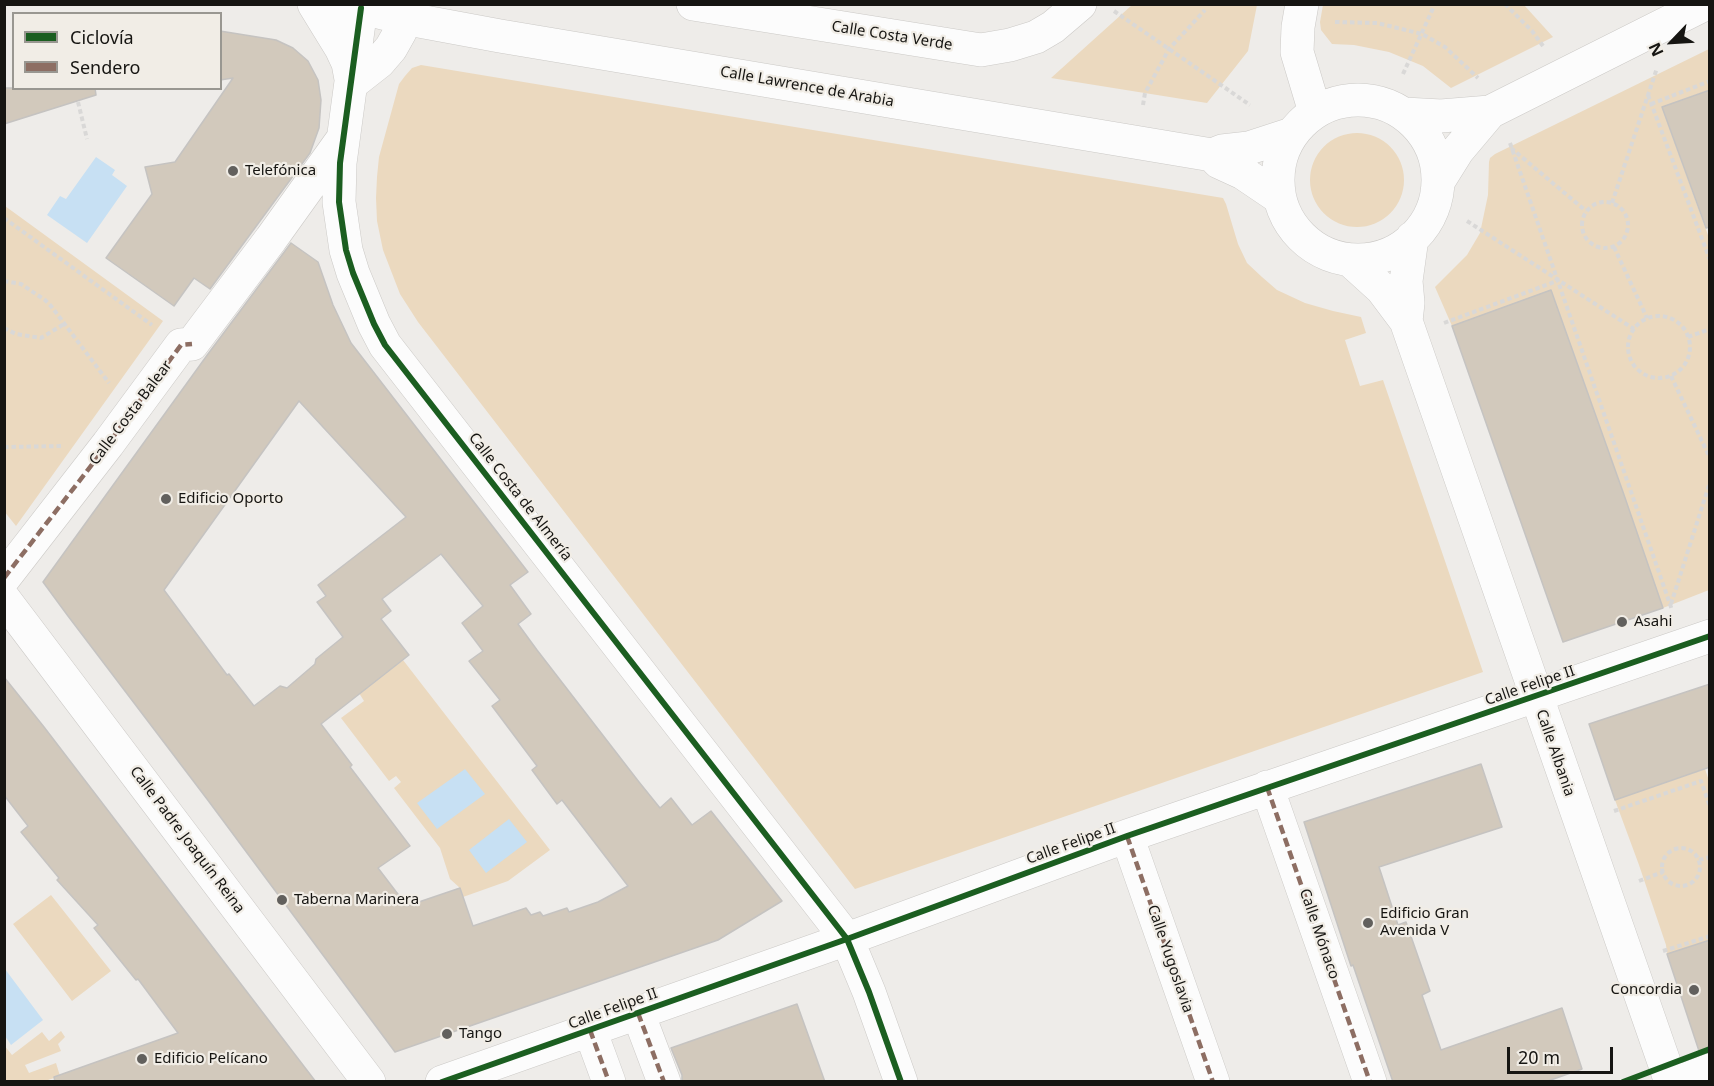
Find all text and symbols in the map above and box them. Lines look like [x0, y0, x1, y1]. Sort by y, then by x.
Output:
legend [12, 12, 222, 90]
north arrow [1642, 12, 1702, 72]
street label: Calle Costa Verde [830, 18, 954, 54]
text: Ciclovía [70, 25, 134, 49]
text: N [1643, 39, 1668, 60]
text: Sendero [70, 55, 140, 79]
street label: Calle Lawrence de Arabia [719, 63, 895, 111]
place label: Telefónica [245, 162, 316, 180]
marker: Telefónica [226, 164, 240, 178]
street label: Calle Costa Balear [86, 357, 176, 469]
street label: Calle Costa de Almería [464, 429, 576, 565]
place label: Edificio Oporto [178, 490, 283, 508]
marker: Edificio Oporto [159, 492, 173, 506]
place label: Asahi [1634, 613, 1672, 631]
marker: Asahi [1615, 615, 1629, 629]
street label: Calle Felipe II [1483, 662, 1577, 710]
street label: Calle Albania [1532, 707, 1578, 799]
street label: Calle Padre Joaquín Reina [126, 763, 248, 917]
street label: Calle Felipe II [1024, 820, 1118, 868]
street label: Calle Mónaco [1295, 886, 1343, 982]
place label: Taberna Marinera [294, 891, 419, 909]
marker: Taberna Marinera [275, 893, 289, 907]
street label: Calle Yugoslavia [1143, 903, 1197, 1015]
place label: Edificio Gran Avenida V [1380, 905, 1469, 940]
marker: Edificio Gran Avenida V [1361, 916, 1375, 930]
place label: Concordia [1610, 981, 1682, 999]
marker: Concordia [1687, 983, 1701, 997]
street label: Calle Felipe II [566, 985, 660, 1033]
place label: Tango [459, 1025, 502, 1043]
marker: Tango [440, 1027, 454, 1041]
scale bar [1510, 1035, 1616, 1073]
text: 20 m [1518, 1045, 1560, 1069]
place label: Edificio Pelícano [154, 1050, 268, 1068]
marker: Edificio Pelícano [135, 1052, 149, 1066]

